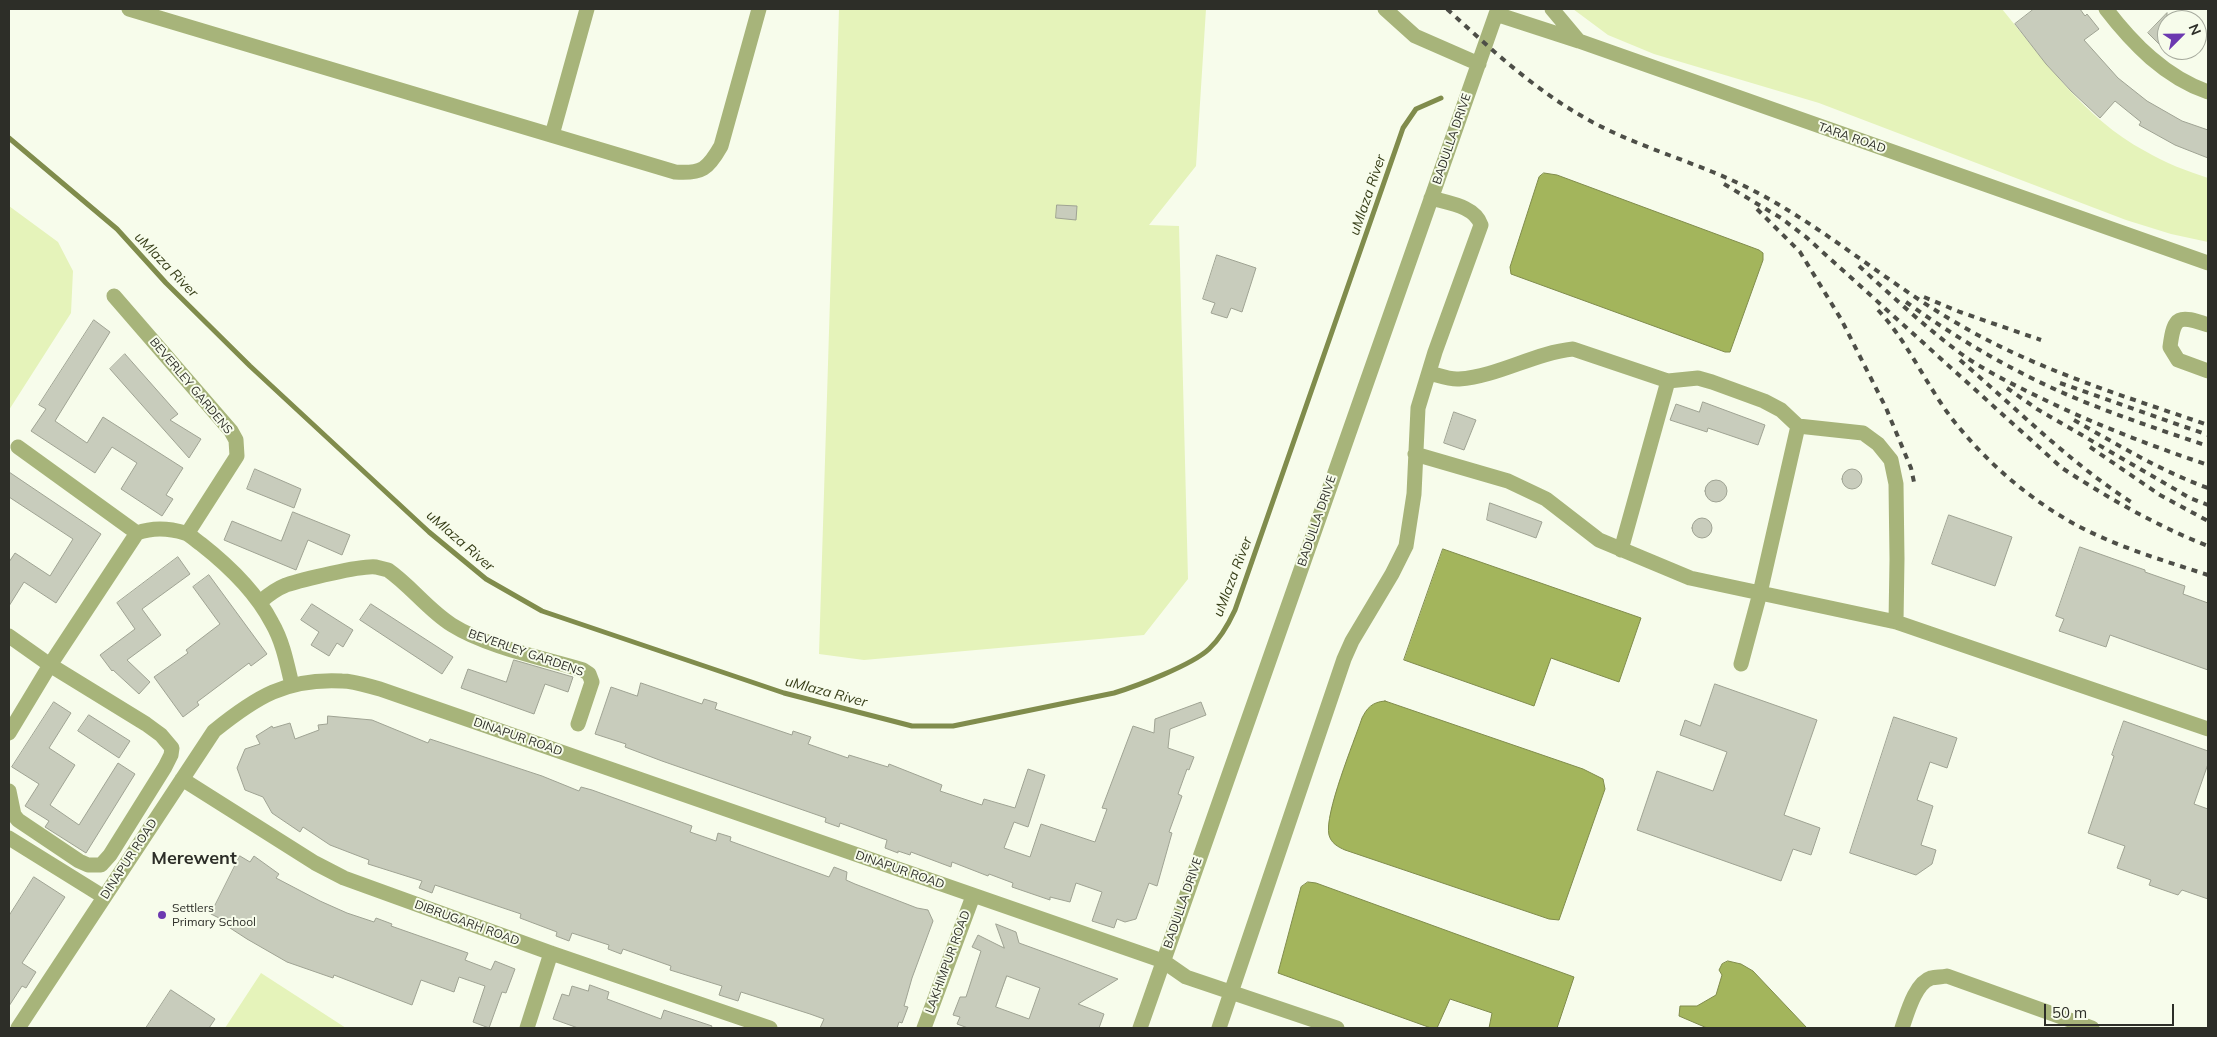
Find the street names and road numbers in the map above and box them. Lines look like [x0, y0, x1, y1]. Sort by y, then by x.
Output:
street label: BADULLA DRIVE [1430, 92, 1474, 186]
street label: TARA ROAD [1816, 120, 1888, 156]
street label: BEVERLEY GARDENS [147, 335, 235, 437]
street label: BADULLA DRIVE [1295, 474, 1339, 568]
street label: BEVERLEY GARDENS [466, 626, 586, 680]
street label: DINAPUR ROAD [472, 715, 564, 759]
street label: DINAPUR ROAD [98, 816, 160, 902]
street label: DINAPUR ROAD [854, 848, 946, 892]
street label: BADULLA DRIVE [1161, 856, 1205, 950]
street label: DIBRUGARH ROAD [413, 897, 521, 949]
street label: LAKHIMPUR ROAD [923, 909, 973, 1015]

